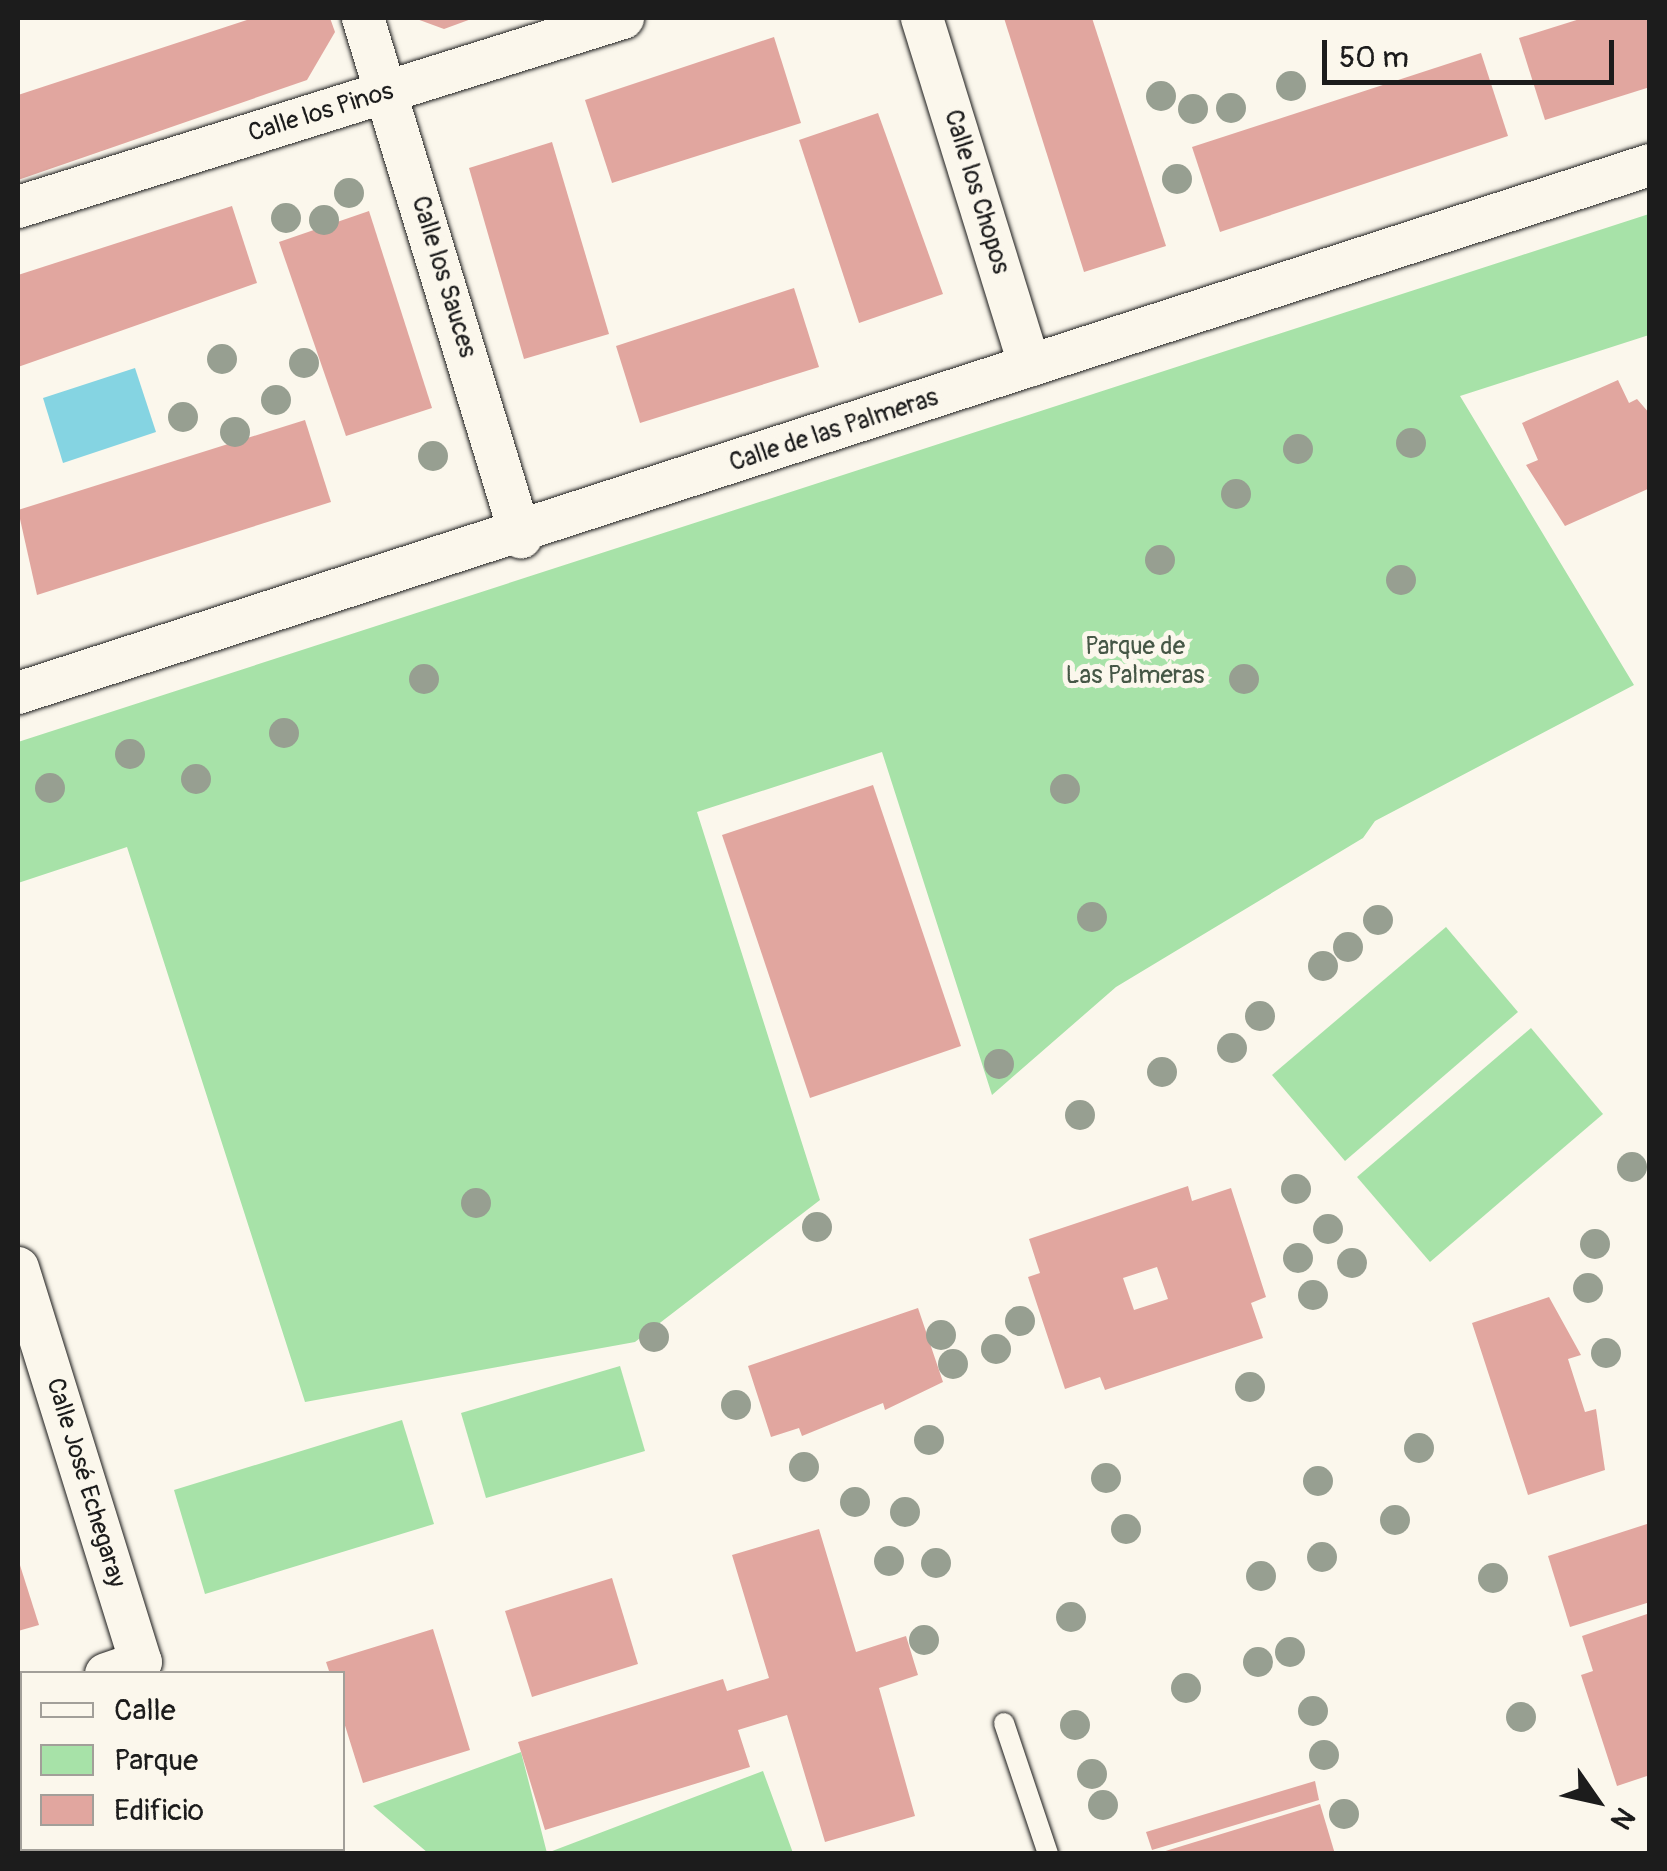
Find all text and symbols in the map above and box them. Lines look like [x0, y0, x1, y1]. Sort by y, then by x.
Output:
scale bar [1327, 20, 1620, 82]
text: 50 m [1339, 39, 1409, 76]
street label: Calle los Pinos [245, 77, 397, 149]
street label: Calle los Chopos [937, 106, 1015, 278]
street label: Calle los Sauces [404, 193, 482, 361]
street label: Calle de las Palmeras [726, 383, 942, 479]
park label: Parque de Las Palmeras [1066, 633, 1204, 692]
street label: Calle José Echegaray [39, 1375, 131, 1591]
legend [20, 1671, 345, 1851]
text: Calle [114, 1692, 176, 1729]
text: Parque [114, 1742, 198, 1779]
north arrow [1547, 1751, 1647, 1851]
text: Edificio [114, 1792, 204, 1829]
text: N [1602, 1800, 1642, 1836]

